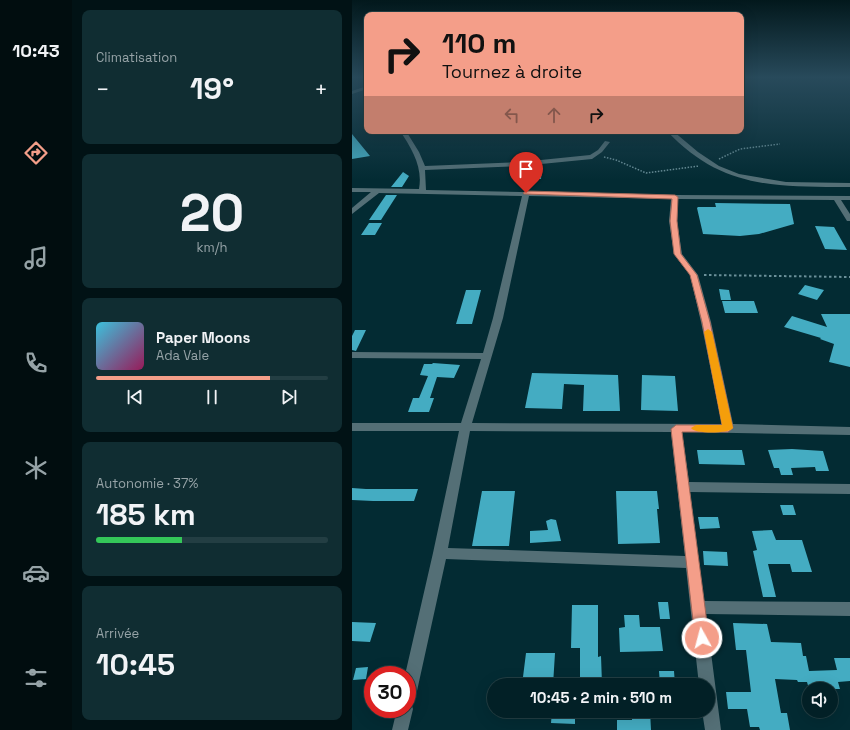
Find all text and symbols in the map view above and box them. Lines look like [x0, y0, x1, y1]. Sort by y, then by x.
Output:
text: 110 m [442, 25, 516, 61]
icon: right [376, 28, 428, 80]
text: 10:43 [12, 39, 60, 62]
text: Climatisation [96, 49, 177, 66]
text: Tournez à droite [442, 60, 582, 83]
text: 19° [190, 69, 234, 108]
text: − [96, 75, 110, 103]
text: + [314, 75, 328, 103]
icon: left [501, 104, 523, 126]
icon: ahead [543, 104, 565, 126]
icon: right [585, 104, 607, 126]
icon: directions [22, 139, 50, 167]
pin [509, 152, 543, 193]
icon: arrive [515, 158, 537, 180]
text: 20 [180, 180, 244, 246]
text: km/h [197, 239, 227, 256]
icon: music [22, 244, 50, 272]
text: Paper Moons [156, 328, 250, 347]
text: Ada Vale [156, 347, 209, 364]
icon: phone [22, 349, 50, 377]
icon: previous [124, 386, 146, 408]
icon: pause [201, 386, 223, 408]
icon: next [278, 386, 300, 408]
icon: climate [22, 454, 50, 482]
text: Autonomie · 37% [96, 475, 198, 492]
text: 185 km [96, 495, 196, 534]
icon: car [22, 559, 50, 587]
position arrow [681, 617, 723, 659]
text: Arrivée [96, 625, 139, 642]
text: 10:45 [96, 645, 175, 684]
icon: filters [22, 664, 50, 692]
speed limit sign: 30 [364, 666, 416, 718]
map controls [802, 682, 838, 718]
button: sound [802, 682, 838, 718]
text: 10:45 · 2 min · 510 m [530, 688, 672, 707]

